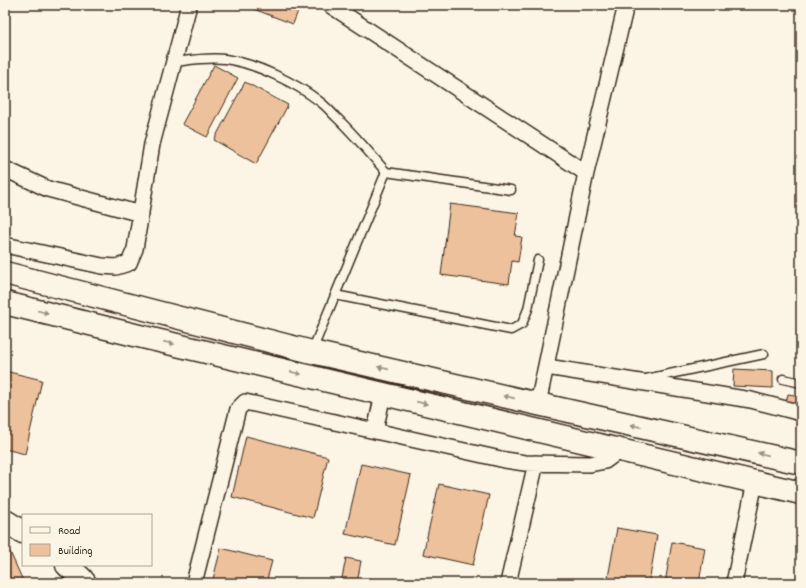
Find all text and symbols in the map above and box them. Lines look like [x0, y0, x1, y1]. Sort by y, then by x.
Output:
one-way arrow [37, 310, 49, 316]
one-way arrow [163, 341, 175, 347]
one-way arrow [376, 365, 389, 371]
one-way arrow [289, 371, 302, 377]
one-way arrow [503, 394, 515, 400]
one-way arrow [416, 401, 428, 407]
one-way arrow [630, 422, 642, 428]
one-way arrow [757, 451, 769, 457]
legend [22, 514, 152, 566]
text: Road [58, 523, 80, 540]
text: Building [58, 543, 93, 560]

